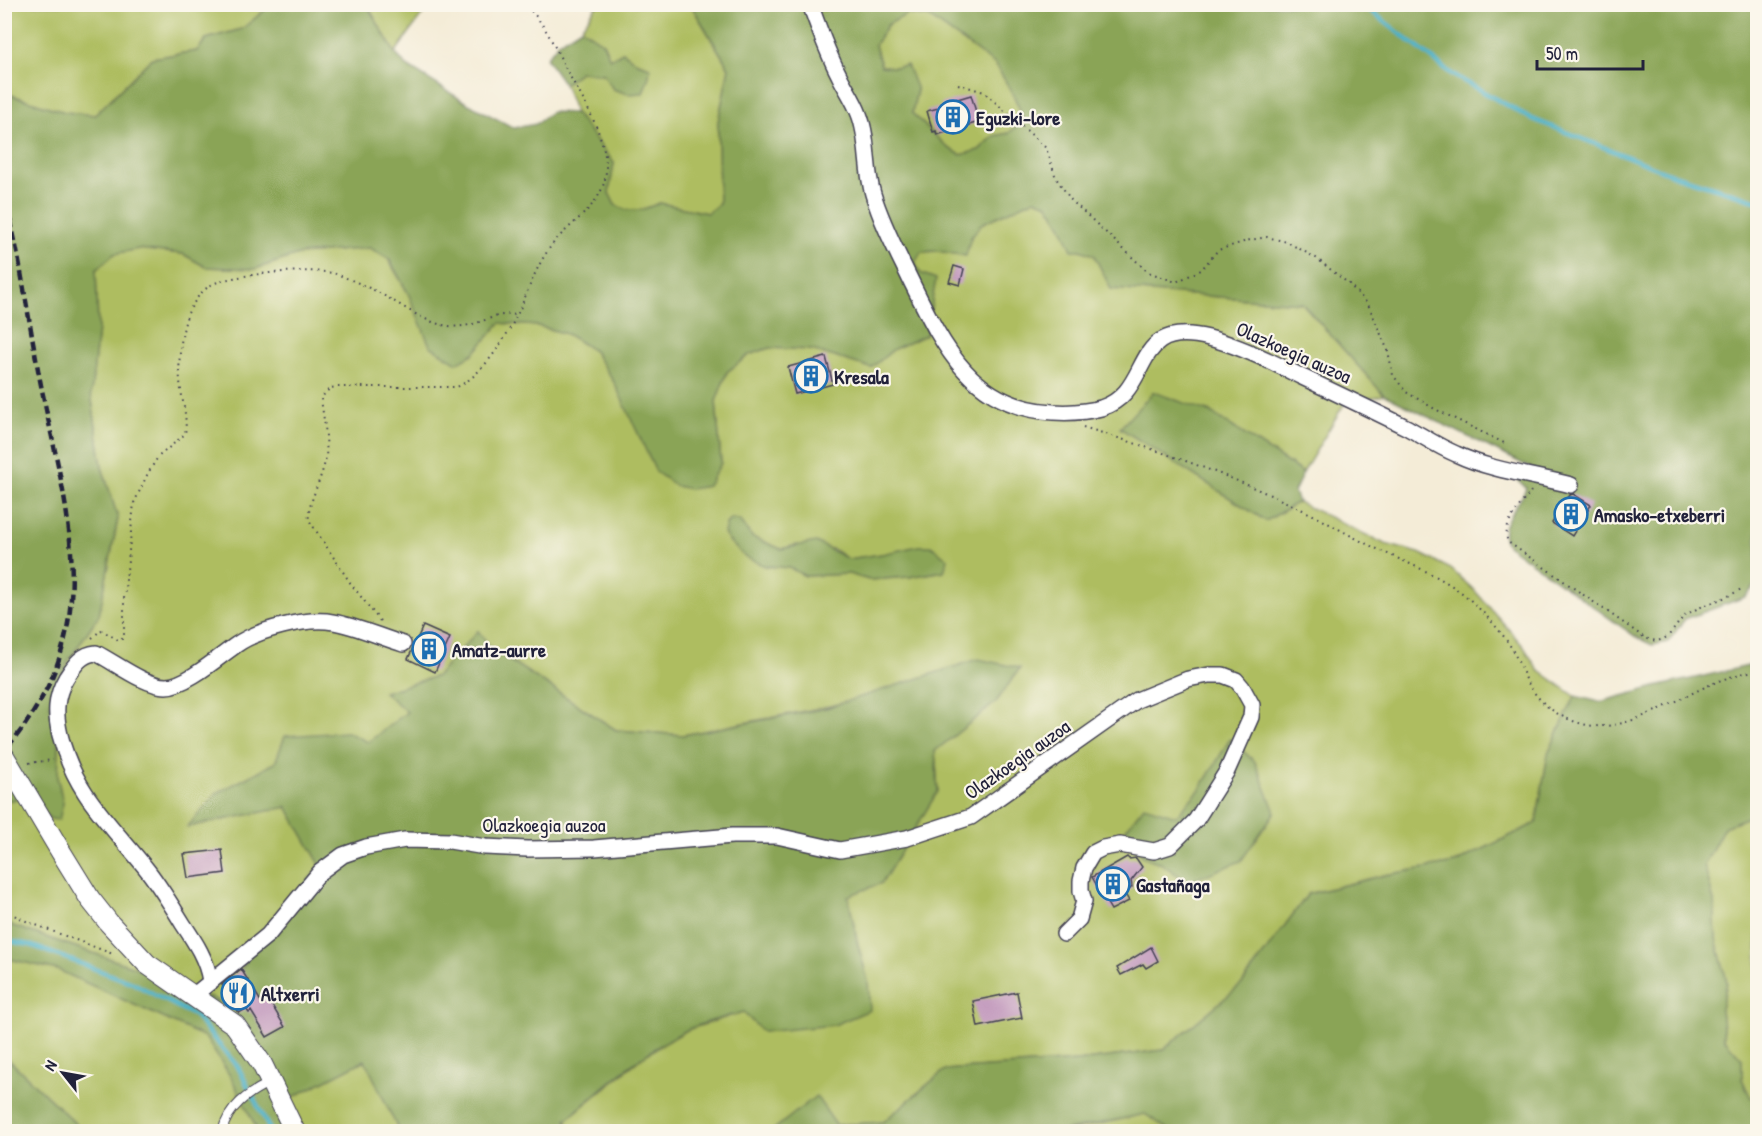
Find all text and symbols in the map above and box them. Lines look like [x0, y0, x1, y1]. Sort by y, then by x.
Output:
scale bar [1537, 33, 1644, 71]
text: 50 m [1546, 41, 1578, 66]
building icon: Eguzki-lore [935, 99, 971, 135]
place label: Eguzki-lore [976, 104, 1060, 132]
street label: Olazkoegia auzoa [1232, 315, 1356, 389]
building icon: Kresala [793, 358, 829, 394]
place label: Kresala [834, 363, 889, 390]
building icon: Amasko-etxeberri [1553, 496, 1589, 532]
place label: Amasko-etxeberri [1594, 501, 1725, 528]
building icon: Amatz-aurre [411, 631, 447, 667]
place label: Amatz-aurre [452, 636, 546, 663]
street label: Olazkoegia auzoa [959, 712, 1075, 805]
street label: Olazkoegia auzoa [482, 811, 606, 838]
building icon: Gastañaga [1095, 866, 1131, 902]
place label: Gastañaga [1136, 871, 1210, 899]
restaurant icon: Altxerri [220, 975, 256, 1011]
place label: Altxerri [261, 980, 320, 1007]
north arrow [33, 1043, 93, 1103]
text: N [39, 1056, 62, 1075]

